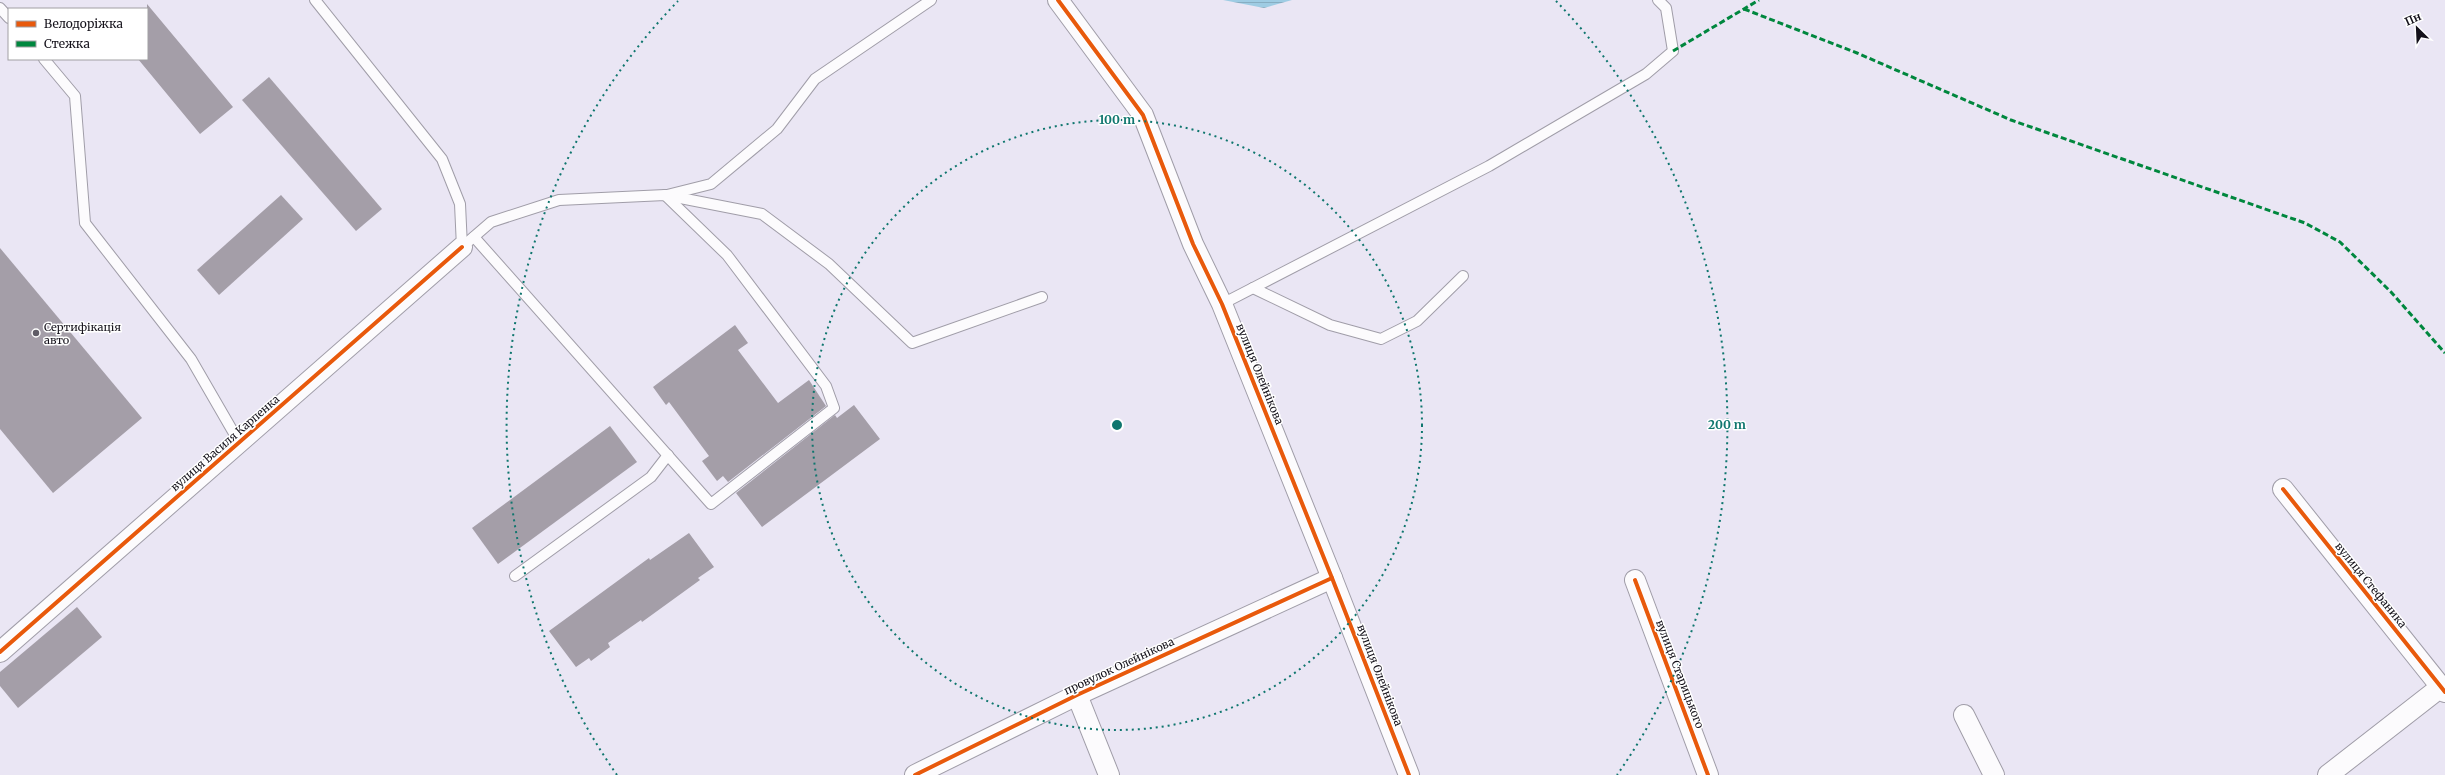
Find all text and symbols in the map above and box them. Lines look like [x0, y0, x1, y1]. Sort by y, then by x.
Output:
legend [8, 8, 148, 60]
north arrow [2397, 8, 2437, 48]
text: Пн [2403, 9, 2424, 29]
text: Велодоріжка [44, 16, 124, 31]
text: Стежка [44, 36, 90, 51]
text: 100 m [1099, 112, 1135, 127]
place label: Сертифікація авто [44, 320, 121, 347]
street label: вулиця Олейнікова [1233, 321, 1287, 427]
marker: Сертифікація авто [31, 328, 41, 338]
street label: вулиця Василя Карпенка [168, 392, 282, 494]
text: 200 m [1708, 417, 1746, 432]
centre of rings [1110, 418, 1124, 432]
street label: вулиця Стефаника [2332, 539, 2410, 631]
street label: вулиця Старицького [1653, 618, 1707, 731]
street label: вулиця Олейнікова [1354, 622, 1406, 728]
street label: провулок Олейнікова [1062, 634, 1176, 698]

